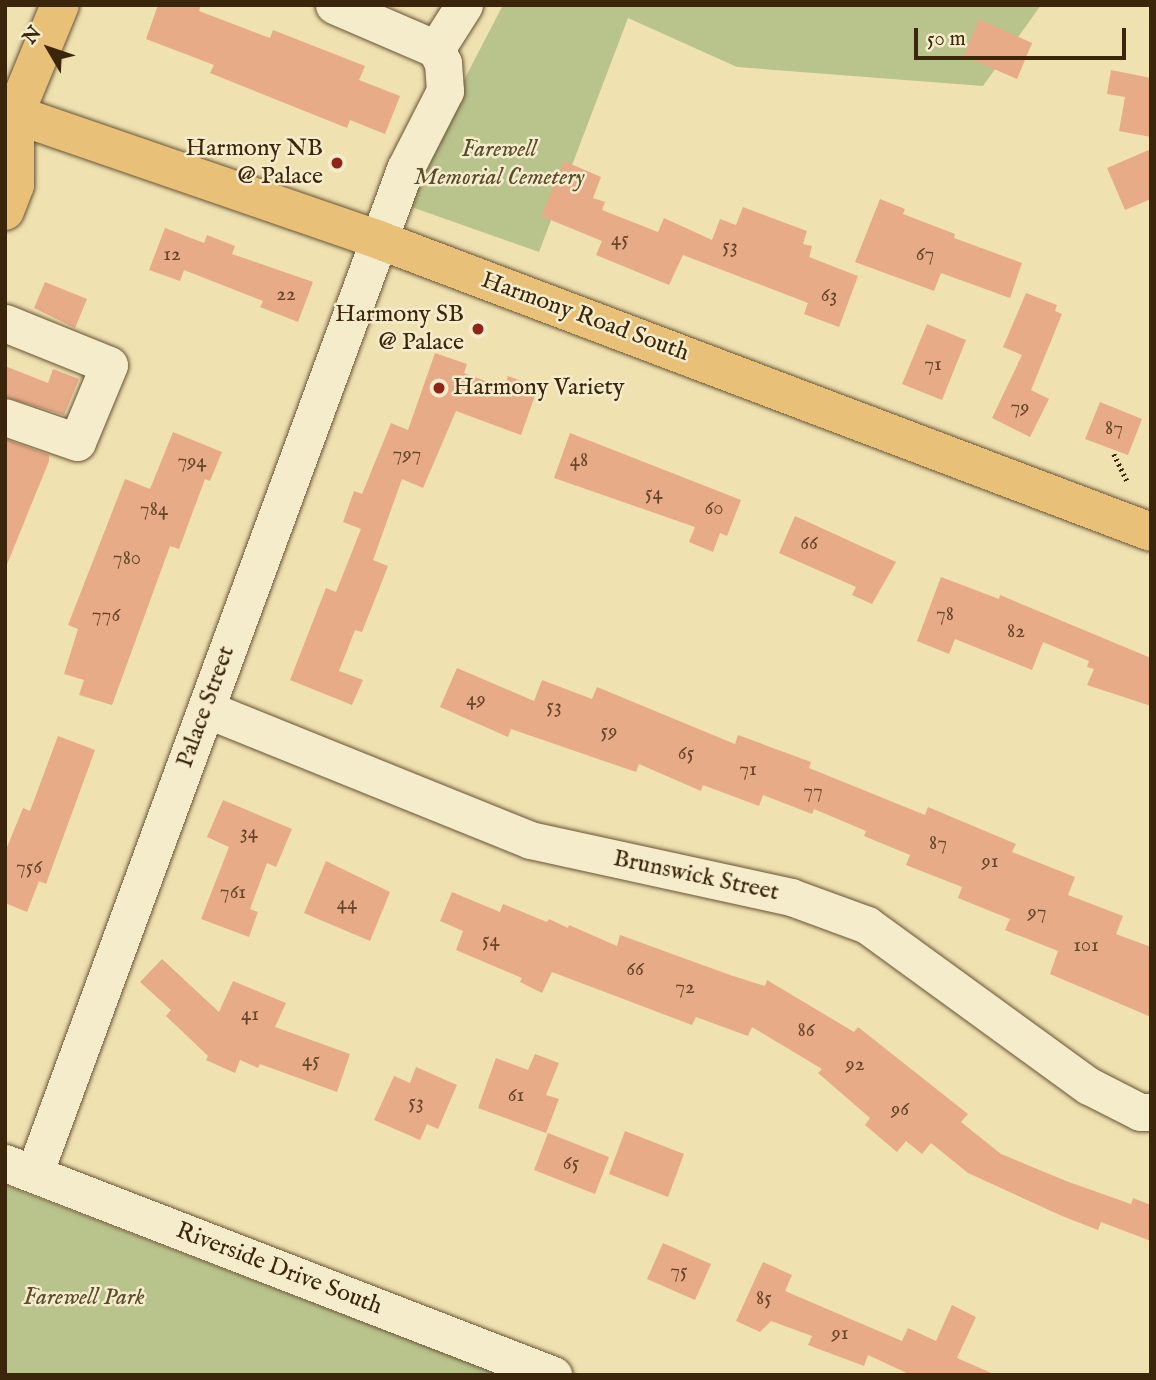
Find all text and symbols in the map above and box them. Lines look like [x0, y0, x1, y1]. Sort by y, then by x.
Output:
north arrow [14, 14, 84, 84]
scale bar [918, 14, 1130, 58]
text: N [18, 22, 47, 50]
text: 50 m [927, 26, 966, 53]
place label: Harmony NB @ Palace [186, 135, 323, 191]
park label: Farewell Memorial Cemetery [414, 136, 584, 192]
marker: Harmony NB @ Palace [329, 155, 345, 171]
house number: 45 [611, 227, 629, 253]
house number: 53 [722, 234, 738, 260]
house number: 12 [163, 242, 181, 268]
house number: 67 [916, 242, 934, 268]
street label: Harmony Road South [477, 266, 693, 368]
house number: 22 [276, 282, 296, 308]
house number: 63 [821, 283, 837, 309]
place label: Harmony SB @ Palace [335, 301, 464, 357]
marker: Harmony SB @ Palace [470, 321, 486, 337]
house number: 71 [924, 352, 942, 378]
place label: Harmony Variety [453, 374, 624, 402]
marker: Harmony Variety [431, 380, 447, 396]
house number: 79 [1011, 395, 1029, 421]
house number: 87 [1105, 416, 1123, 442]
house number: 797 [393, 442, 421, 468]
house number: 48 [570, 448, 588, 474]
house number: 794 [177, 449, 207, 475]
house number: 54 [645, 481, 663, 507]
house number: 60 [704, 496, 724, 522]
house number: 784 [140, 497, 168, 523]
house number: 66 [800, 531, 818, 557]
house number: 780 [113, 546, 141, 572]
house number: 78 [936, 602, 954, 628]
house number: 776 [92, 603, 120, 629]
house number: 82 [1007, 619, 1025, 645]
street label: Palace Street [171, 642, 241, 772]
house number: 49 [466, 687, 486, 713]
house number: 53 [546, 694, 562, 720]
house number: 59 [601, 719, 617, 745]
house number: 65 [678, 741, 694, 767]
house number: 71 [739, 757, 757, 783]
house number: 77 [803, 779, 823, 805]
house number: 34 [240, 820, 258, 846]
house number: 87 [929, 831, 947, 857]
street label: Brunswick Street [611, 844, 781, 908]
house number: 91 [982, 849, 998, 875]
house number: 756 [16, 855, 42, 881]
house number: 761 [220, 880, 246, 906]
house number: 44 [337, 891, 357, 917]
house number: 97 [1028, 900, 1046, 926]
house number: 54 [482, 928, 500, 954]
house number: 101 [1073, 933, 1099, 959]
house number: 66 [626, 957, 644, 983]
house number: 72 [675, 975, 695, 1001]
house number: 41 [241, 1002, 259, 1028]
house number: 86 [797, 1018, 815, 1044]
house number: 45 [302, 1048, 320, 1074]
house number: 92 [845, 1052, 865, 1078]
house number: 61 [508, 1083, 524, 1109]
house number: 53 [408, 1090, 424, 1116]
house number: 96 [891, 1097, 909, 1123]
house number: 65 [563, 1151, 579, 1177]
street label: Riverside Drive South [172, 1216, 386, 1322]
house number: 75 [670, 1259, 688, 1285]
park label: Farewell Park [23, 1284, 145, 1312]
house number: 85 [756, 1286, 772, 1312]
house number: 91 [832, 1321, 848, 1347]

